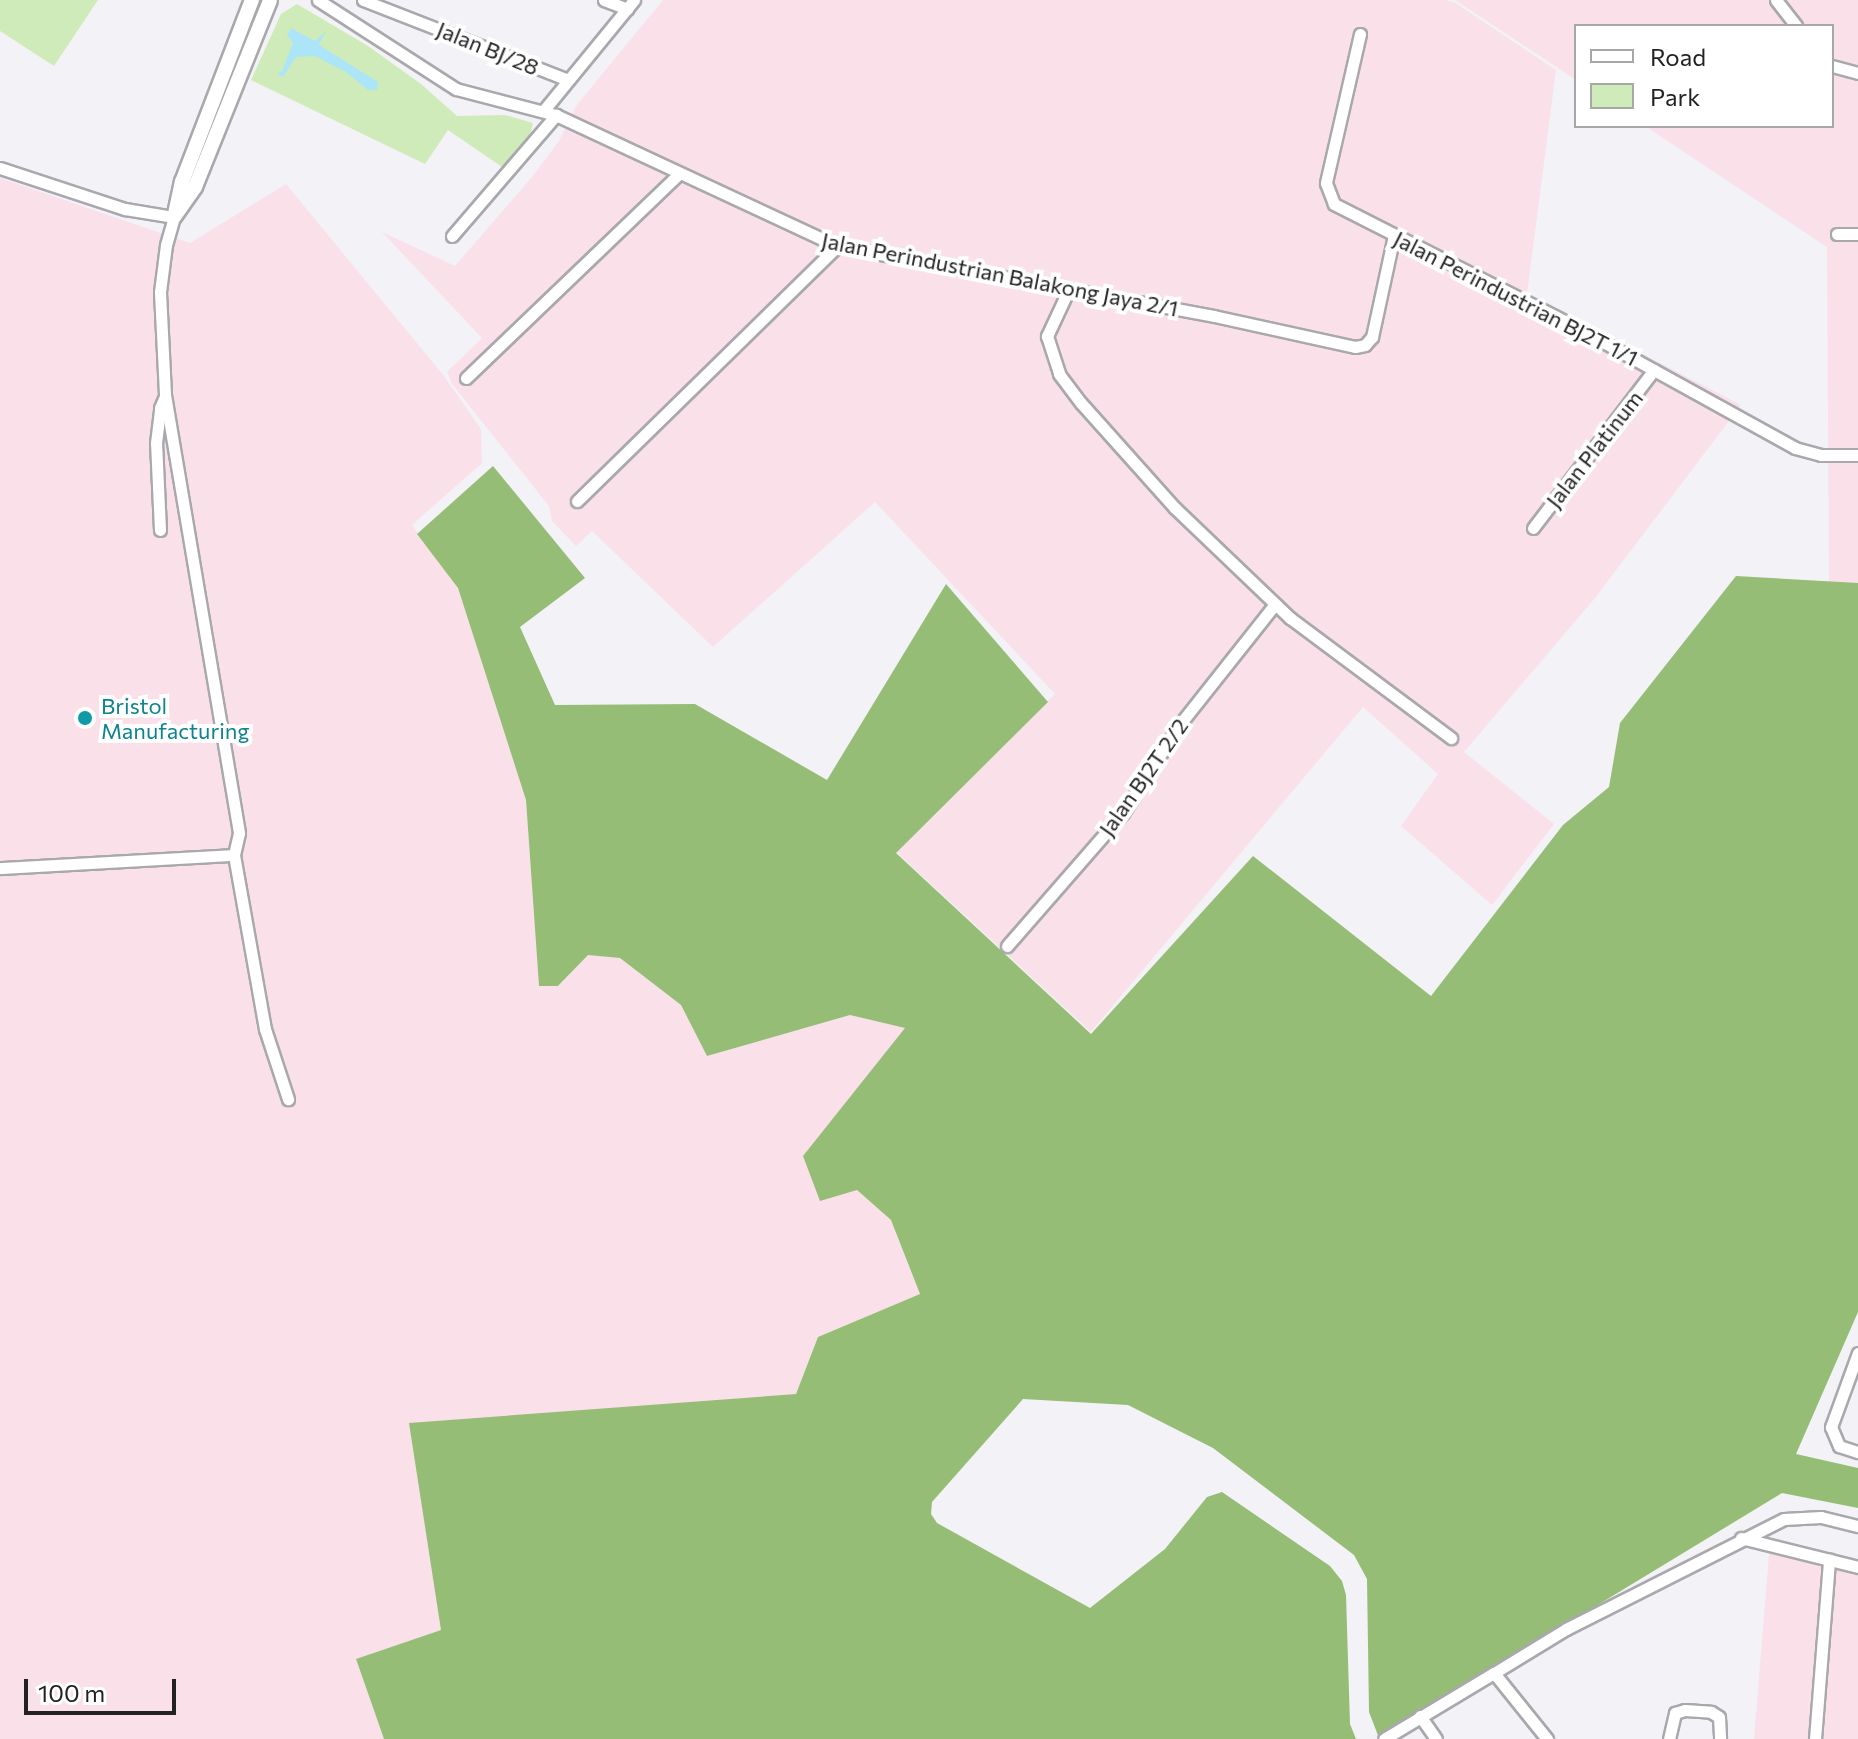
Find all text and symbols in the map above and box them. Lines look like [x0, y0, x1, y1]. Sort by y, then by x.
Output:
street label: Jalan BJ/28 [433, 16, 543, 80]
legend [1574, 24, 1834, 128]
text: Road [1650, 42, 1706, 71]
text: Park [1650, 82, 1700, 111]
street label: Jalan Perindustrian BJ2T 1/1 [1390, 225, 1642, 371]
street label: Jalan Perindustrian Balakong Jaya 2/1 [819, 226, 1181, 322]
street label: Jalan Platinum [1540, 385, 1648, 513]
place label: Bristol Manufacturing [101, 692, 249, 744]
marker: Bristol Manufacturing [76, 709, 94, 727]
street label: Jalan BJ2T 2/2 [1093, 713, 1193, 841]
scale bar [28, 1663, 180, 1713]
text: 100 m [38, 1678, 105, 1707]

